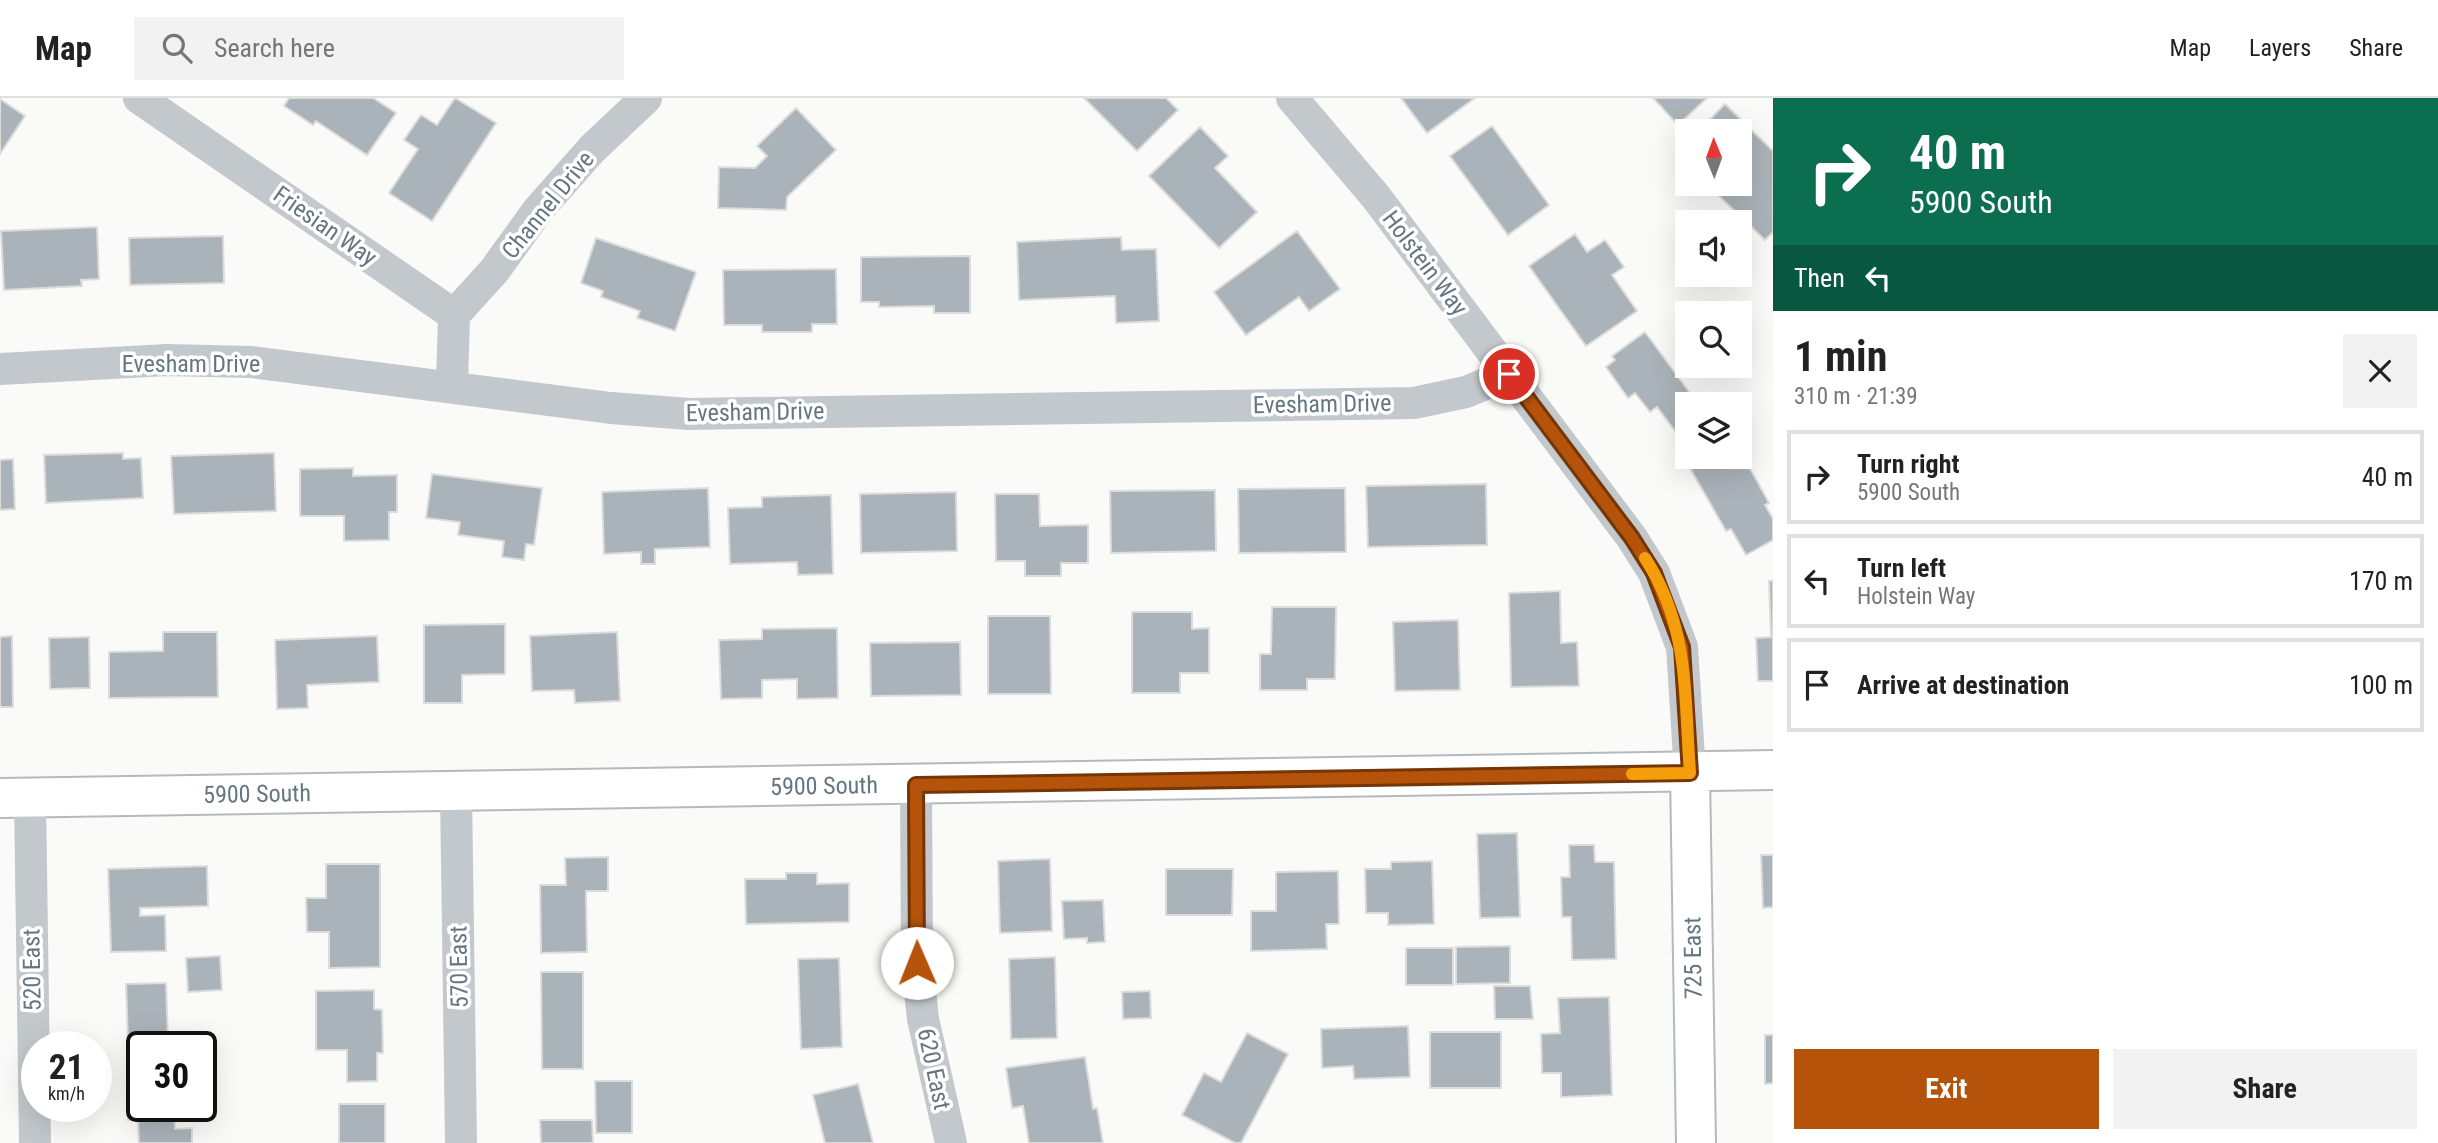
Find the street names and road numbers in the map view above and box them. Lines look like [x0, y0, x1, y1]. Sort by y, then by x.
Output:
street label: Channel Drive [496, 146, 600, 264]
street label: Friesian Way [268, 180, 382, 272]
street label: Holstein Way [1377, 205, 1473, 321]
street label: Evesham Drive [122, 350, 260, 378]
street label: Evesham Drive [1253, 389, 1391, 419]
street label: Evesham Drive [686, 397, 824, 427]
street label: 5900 South [770, 771, 878, 801]
street label: 5900 South [203, 779, 311, 809]
street label: 725 East [1678, 916, 1708, 1000]
street label: 570 East [444, 925, 474, 1009]
street label: 520 East [17, 928, 47, 1012]
street label: 620 East [912, 1026, 956, 1112]

